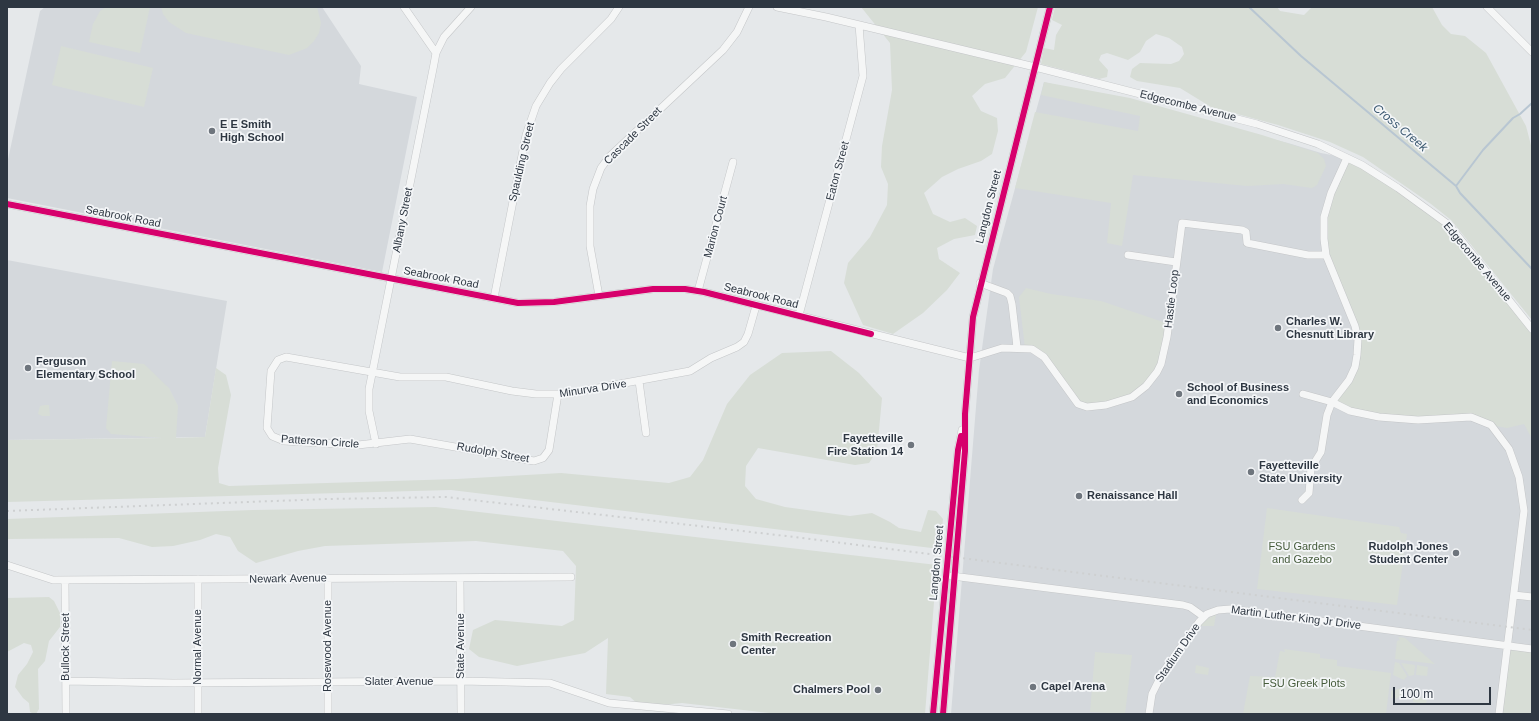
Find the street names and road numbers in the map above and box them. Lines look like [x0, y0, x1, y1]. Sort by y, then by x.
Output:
street label: Edgecombe Avenue [1138, 88, 1238, 124]
street label: Cascade Street [602, 105, 664, 167]
street label: Spaulding Street [506, 121, 538, 203]
street label: Eaton Street [824, 140, 852, 202]
street label: Langdon Street [973, 169, 1005, 245]
street label: Albany Street [390, 186, 416, 254]
street label: Marion Court [701, 195, 731, 259]
street label: Seabrook Road [84, 203, 162, 231]
street label: Edgecombe Avenue [1440, 220, 1514, 304]
street label: Seabrook Road [402, 264, 480, 292]
street label: Hastie Loop [1162, 269, 1182, 329]
street label: Seabrook Road [722, 280, 800, 312]
street label: Minurva Drive [558, 377, 628, 401]
street label: Patterson Circle [281, 433, 359, 451]
street label: Rudolph Street [456, 440, 530, 466]
street label: Langdon Street [927, 525, 947, 601]
street label: Newark Avenue [249, 572, 327, 586]
street label: Rosewood Avenue [321, 600, 335, 692]
street label: Martin Luther King Jr Drive [1230, 603, 1362, 633]
street label: Normal Avenue [191, 609, 205, 685]
street label: Bullock Street [59, 613, 73, 681]
street label: State Avenue [454, 613, 468, 679]
street label: Stadium Drive [1153, 621, 1203, 685]
street label: Slater Avenue [365, 675, 433, 689]

